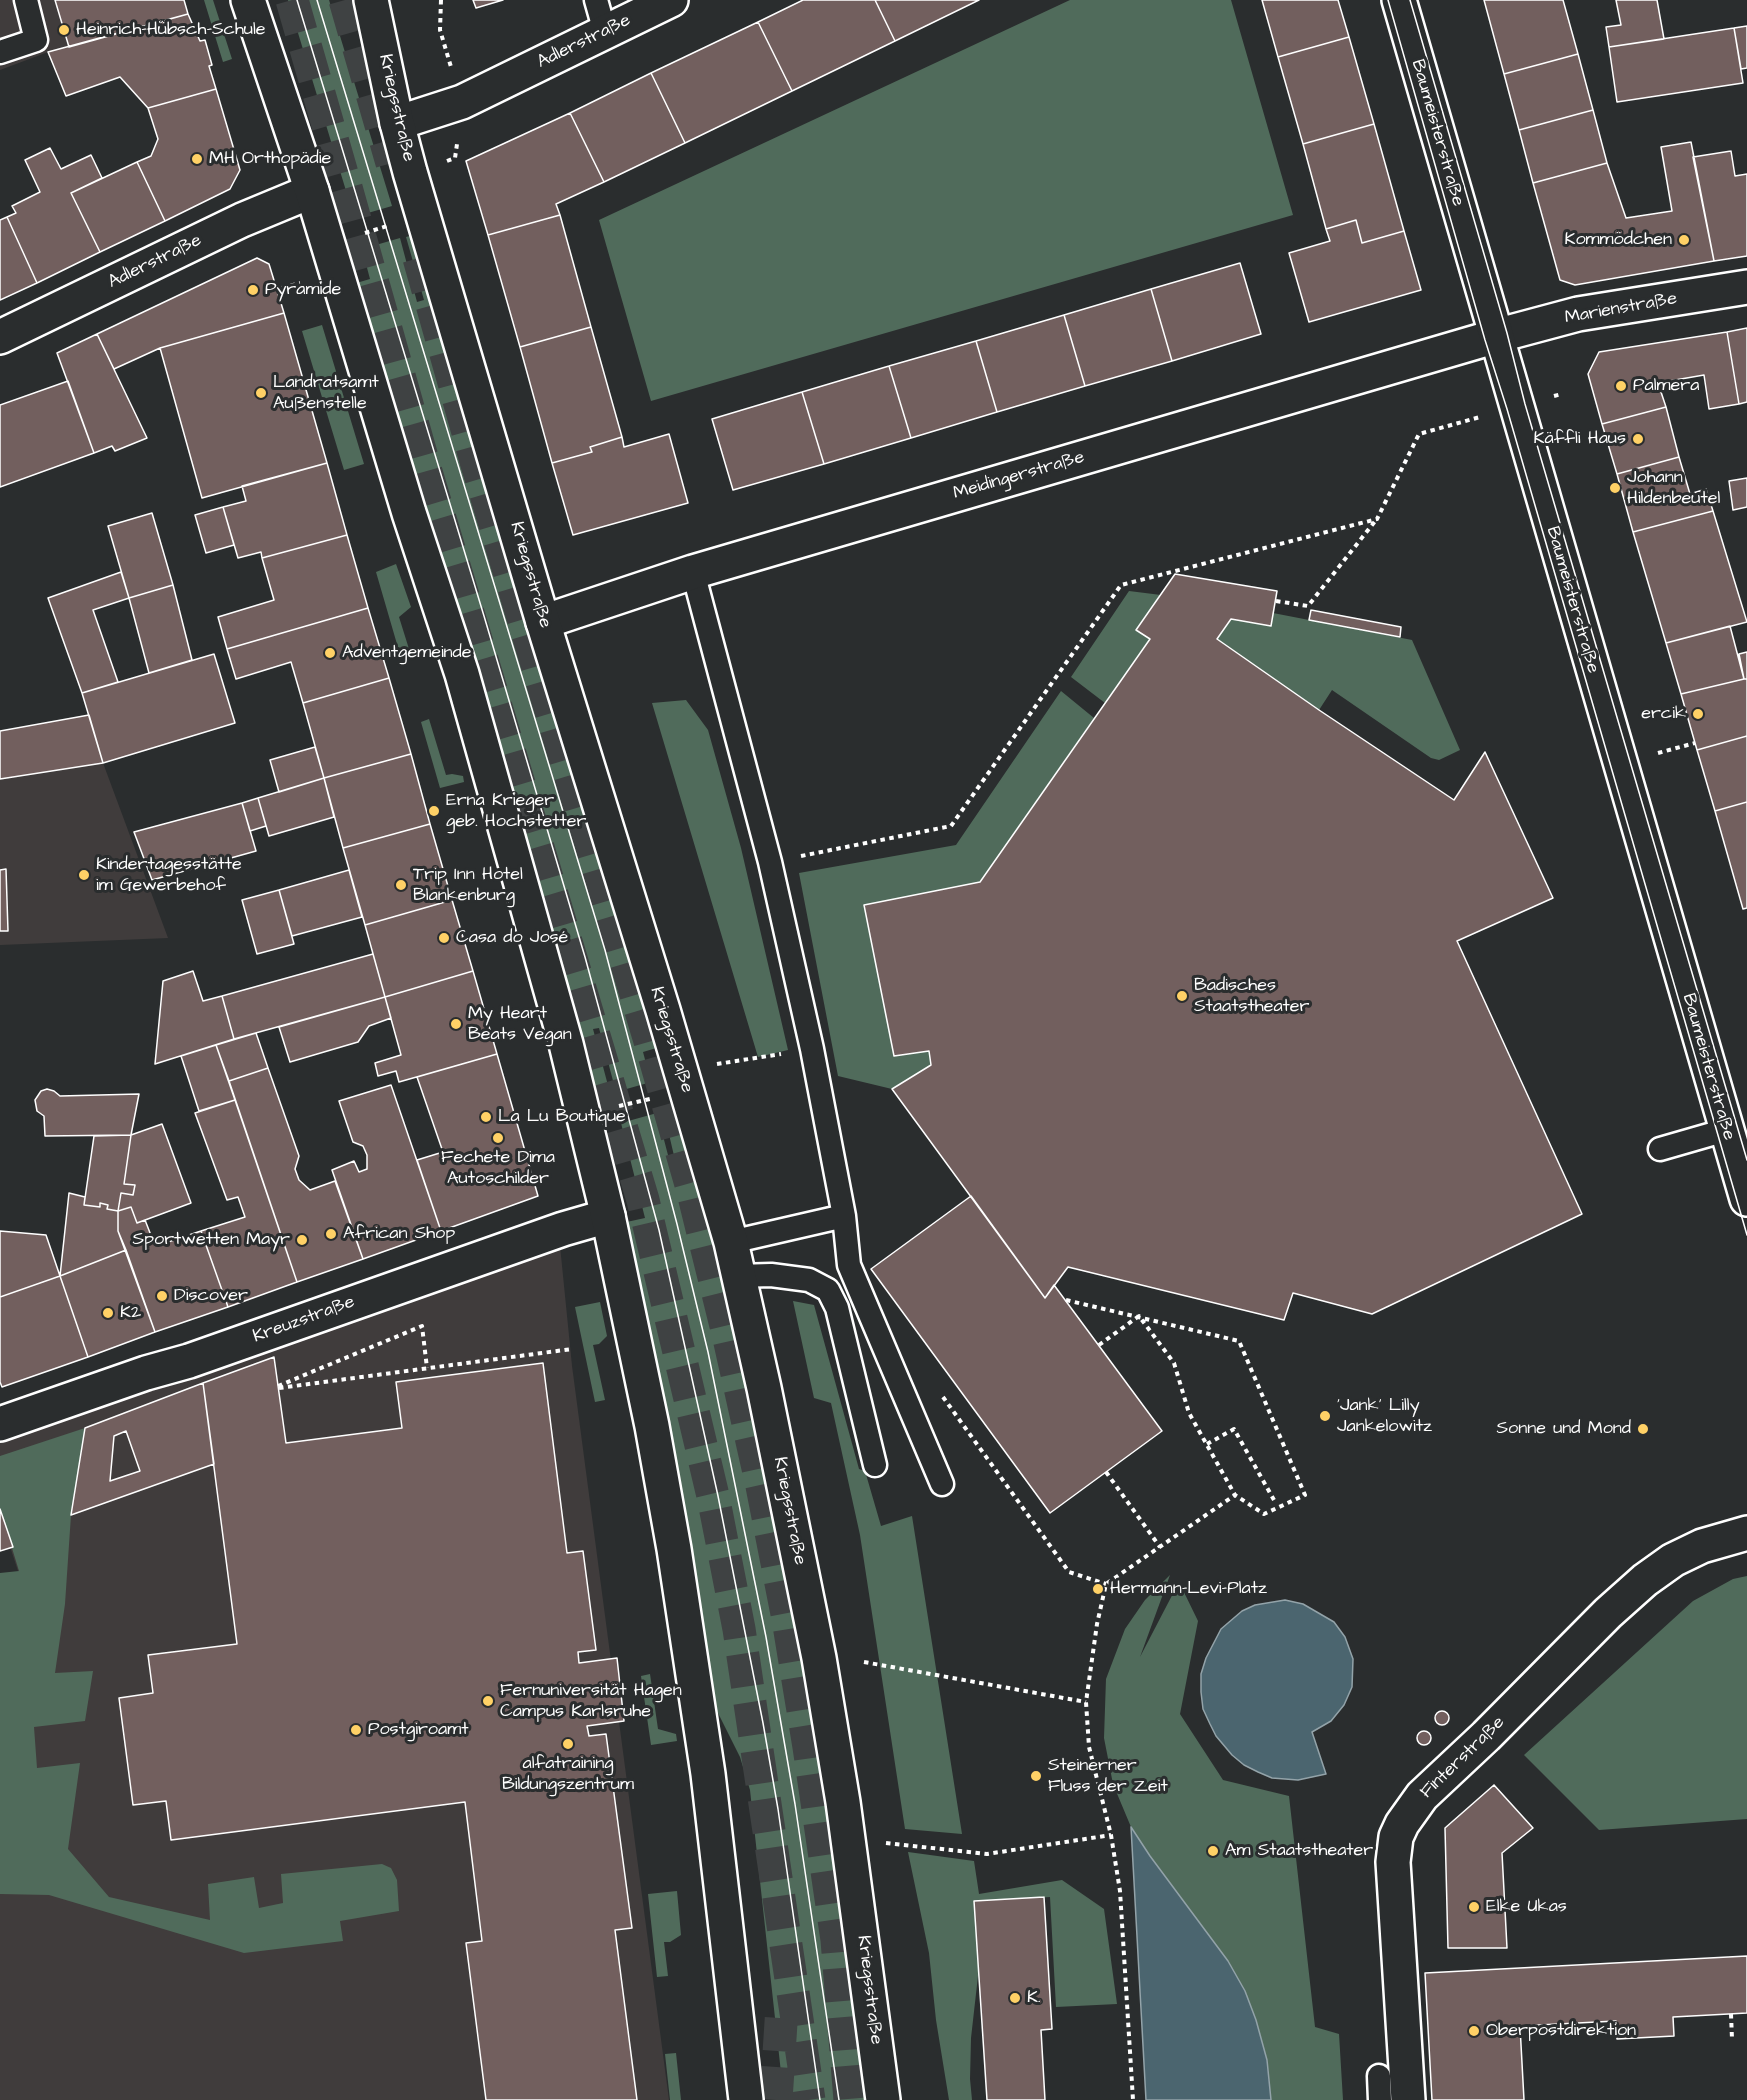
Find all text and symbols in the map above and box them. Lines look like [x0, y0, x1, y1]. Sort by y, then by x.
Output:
street label: Adlerstraße [534, 10, 634, 74]
place label: Heinrich-Hübsch-Schule [76, 19, 266, 41]
marker: Heinrich-Hübsch-Schule [57, 23, 71, 37]
street label: Kriegsstraße [373, 52, 419, 164]
street label: Baumeisterstraße [1406, 57, 1468, 209]
place label: MH Orthopädie [209, 148, 331, 170]
marker: MH Orthopädie [190, 152, 204, 166]
place label: Kommödchen [1565, 229, 1672, 251]
street label: Adlerstraße [105, 230, 205, 294]
marker: Kommödchen [1677, 233, 1691, 247]
place label: Pyramide [265, 279, 341, 301]
marker: Pyramide [246, 283, 260, 297]
street label: Marienstraße [1563, 289, 1679, 329]
place label: Landratsamt Außenstelle [273, 372, 379, 415]
place label: Palmera [1633, 375, 1699, 397]
marker: Palmera [1614, 379, 1628, 393]
marker: Landratsamt Außenstelle [254, 386, 268, 400]
place label: Käffli Haus [1534, 428, 1626, 450]
marker: Käffli Haus [1631, 432, 1645, 446]
street label: Meidingerstraße [951, 447, 1087, 505]
place label: Johann Hildenbeutel [1627, 467, 1720, 510]
marker: Johann Hildenbeutel [1608, 481, 1622, 495]
street label: Kriegsstraße [505, 519, 555, 631]
street label: Baumeisterstraße [1541, 524, 1603, 676]
place label: Adventgemeinde [342, 642, 472, 664]
marker: Adventgemeinde [323, 646, 337, 660]
place label: ercik [1641, 703, 1686, 725]
marker: ercik [1691, 707, 1705, 721]
place label: Erna Krieger geb. Hochstetter [446, 790, 586, 832]
marker: Erna Krieger geb. Hochstetter [427, 804, 441, 818]
place label: Kindertagesstätte im Gewerbehof [96, 854, 242, 896]
place label: Trip Inn Hotel Blankenburg [413, 864, 523, 906]
marker: Kindertagesstätte im Gewerbehof [77, 868, 91, 882]
marker: Trip Inn Hotel Blankenburg [394, 878, 408, 892]
place label: Casa do José [456, 927, 568, 949]
marker: Casa do José [437, 931, 451, 945]
place label: Badisches Staatstheater [1194, 975, 1310, 1018]
street label: Kriegsstraße [645, 984, 697, 1096]
marker: Badisches Staatstheater [1175, 989, 1189, 1003]
street label: Baumeisterstraße [1677, 991, 1739, 1143]
place label: My Heart Beats Vegan [468, 1003, 572, 1046]
marker: My Heart Beats Vegan [449, 1017, 463, 1031]
place label: La Lu Boutique [498, 1106, 626, 1128]
marker: La Lu Boutique [479, 1110, 493, 1124]
marker: Fechete Dima Autoschilder [491, 1131, 505, 1145]
place label: Fechete Dima Autoschilder [441, 1147, 555, 1190]
place label: African Shop [343, 1223, 455, 1245]
marker: African Shop [324, 1227, 338, 1241]
place label: Sportwetten Mayr [132, 1229, 290, 1251]
marker: Sportwetten Mayr [295, 1233, 309, 1247]
place label: Discover [174, 1285, 248, 1307]
marker: Discover [155, 1289, 169, 1303]
street label: Kreuzstraße [250, 1292, 358, 1348]
place label: K2 [120, 1302, 141, 1324]
marker: K2 [101, 1306, 115, 1320]
place label: 'Jank' Lilly Jankelowitz [1337, 1395, 1432, 1438]
marker: 'Jank' Lilly Jankelowitz [1318, 1409, 1332, 1423]
place label: Sonne und Mond [1497, 1418, 1631, 1440]
marker: Sonne und Mond [1636, 1422, 1650, 1436]
street label: Kriegsstraße [768, 1455, 810, 1567]
place label: Hermann-Levi-Platz [1110, 1578, 1267, 1600]
marker: Hermann-Levi-Platz [1091, 1582, 1105, 1596]
place label: Fernuniversität Hagen Campus Karlsruhe [500, 1680, 682, 1722]
marker: Fernuniversität Hagen Campus Karlsruhe [481, 1694, 495, 1708]
street label: Finterstraße [1416, 1712, 1510, 1804]
place label: Postgiroamt [368, 1719, 468, 1741]
marker: Postgiroamt [349, 1723, 363, 1737]
marker: alfatraining Bildungszentrum [561, 1737, 575, 1751]
place label: alfatraining Bildungszentrum [502, 1753, 634, 1796]
place label: Steinerner Fluss der Zeit [1048, 1755, 1168, 1798]
marker: Steinerner Fluss der Zeit [1029, 1769, 1043, 1783]
place label: Am Staatstheater [1225, 1840, 1373, 1862]
marker: Am Staatstheater [1206, 1844, 1220, 1858]
place label: Elke Ukas [1486, 1896, 1567, 1918]
marker: Elke Ukas [1467, 1900, 1481, 1914]
street label: Kriegsstraße [852, 1934, 886, 2046]
place label: K. [1027, 1987, 1040, 2009]
marker: K. [1008, 1991, 1022, 2005]
place label: Oberpostdirektion [1486, 2020, 1636, 2042]
marker: Oberpostdirektion [1467, 2024, 1481, 2038]

